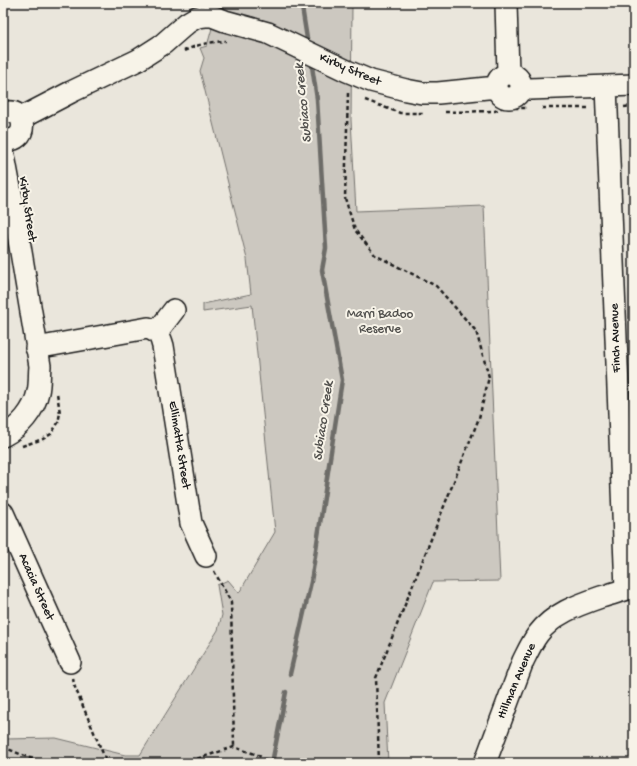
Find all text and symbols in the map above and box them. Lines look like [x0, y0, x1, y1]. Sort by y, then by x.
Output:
street label: Kirby Street [317, 50, 385, 90]
water label: Subiaco Creek [291, 61, 317, 144]
street label: Kirby Street [14, 175, 40, 244]
street label: Finch Avenue [607, 303, 625, 374]
park label: Marri Badoo Reserve [347, 307, 413, 337]
water label: Subiaco Creek [310, 379, 338, 462]
street label: Ellimatta Street [165, 400, 194, 492]
street label: Acacia Street [15, 551, 58, 624]
street label: Hillman Avenue [494, 641, 540, 721]

